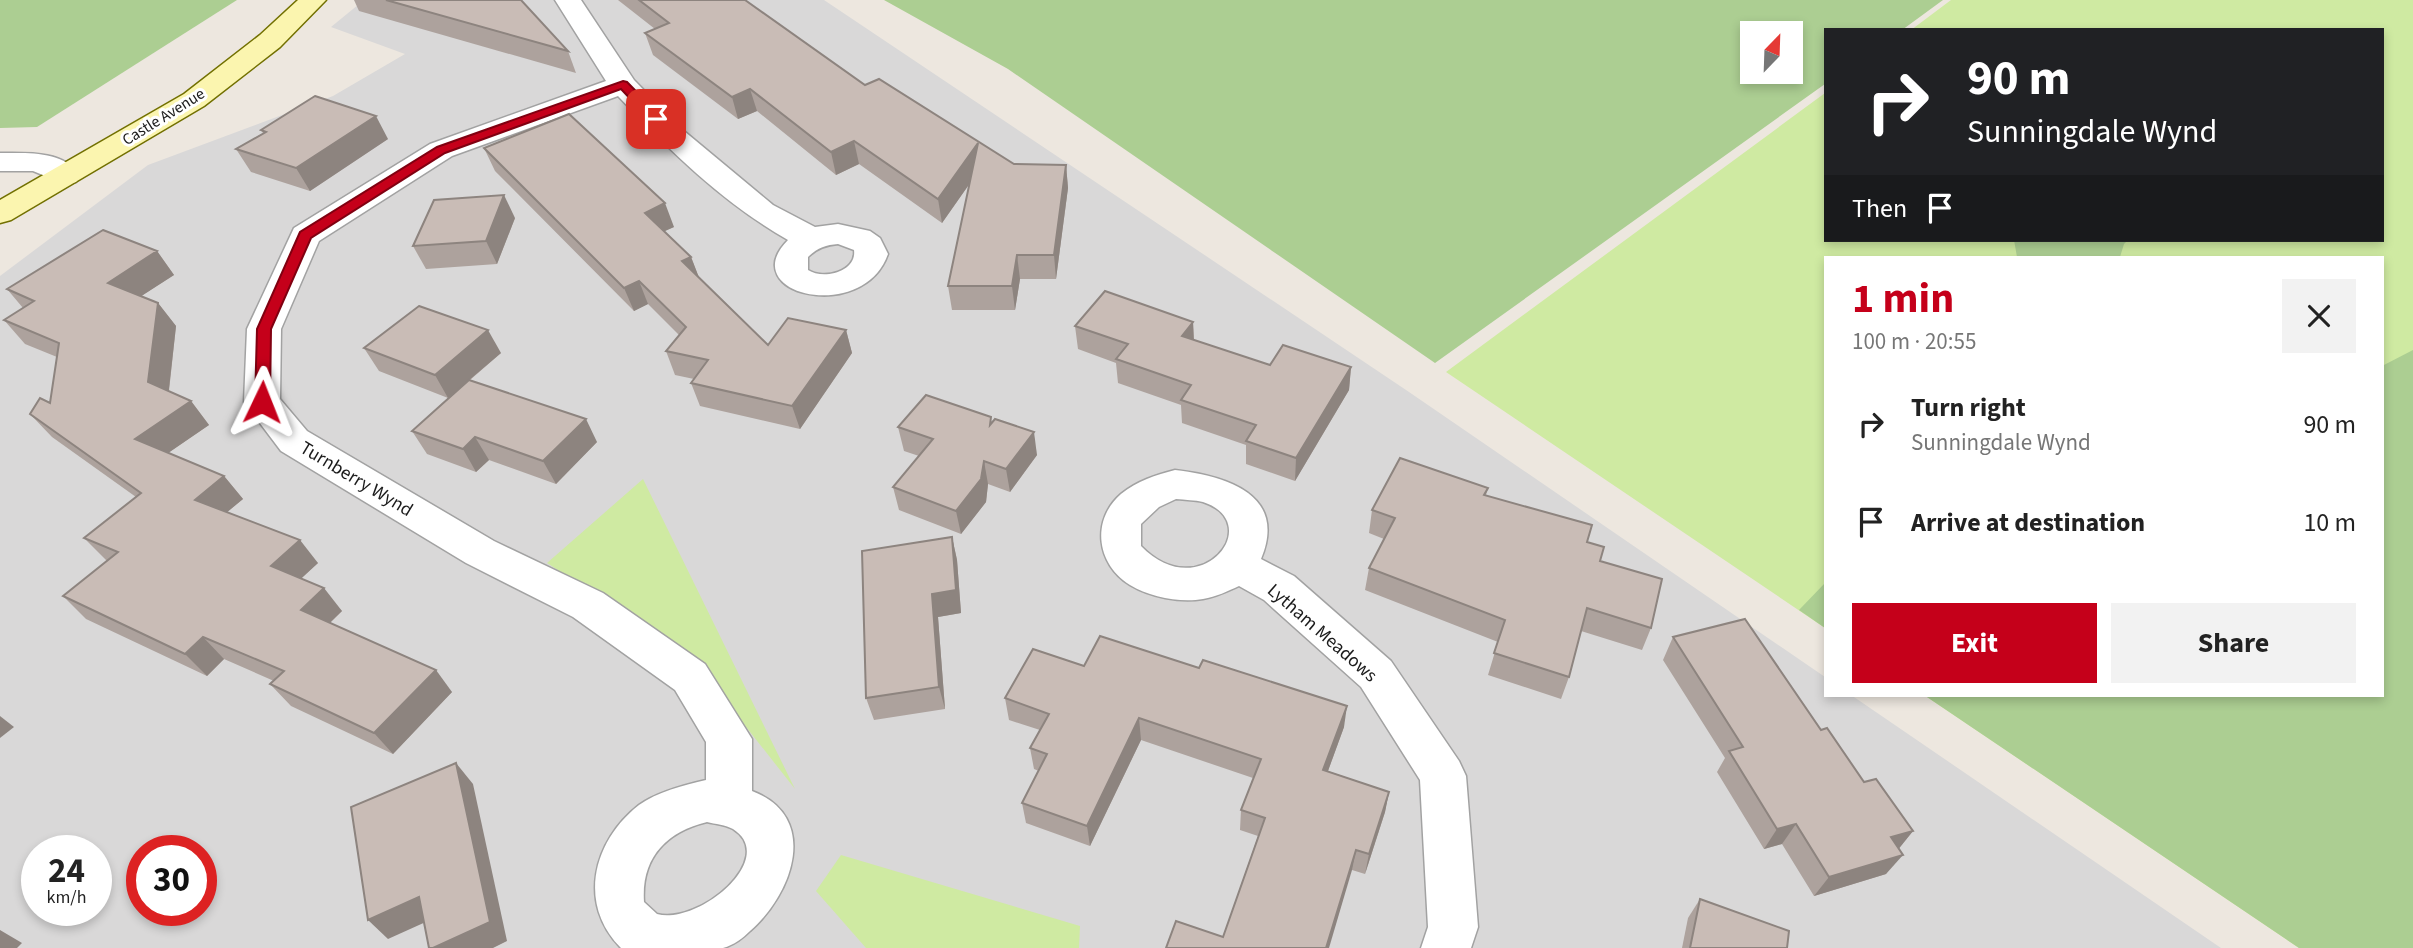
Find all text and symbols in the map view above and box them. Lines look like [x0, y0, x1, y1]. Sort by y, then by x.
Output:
north arrow [1740, 21, 1802, 84]
map controls [1740, 21, 1803, 84]
text: 90 m [1967, 44, 2071, 114]
icon: right [1852, 56, 1943, 147]
street label: Castle Avenue [118, 83, 209, 151]
pin [626, 89, 686, 149]
icon: arrive [637, 100, 675, 138]
text: Sunningdale Wynd [1967, 109, 2217, 155]
icon: arrive [1921, 189, 1959, 227]
text: Then [1852, 190, 1907, 227]
text: 1 min [1852, 269, 1954, 329]
button: close [2282, 279, 2356, 353]
text: 100 m · 20:55 [1852, 325, 1976, 358]
position arrow [225, 365, 299, 439]
text: Turn right [1911, 389, 2026, 426]
icon: right [1852, 405, 1890, 443]
text: 90 m [2303, 406, 2356, 443]
text: Sunningdale Wynd [1911, 426, 2091, 459]
street label: Turnberry Wynd [295, 435, 418, 524]
icon: arrive [1852, 503, 1890, 541]
text: Arrive at destination [1911, 504, 2145, 541]
text: 10 m [2303, 504, 2356, 541]
street label: Lytham Meadows [1261, 578, 1383, 689]
button: Exit [1852, 603, 2097, 683]
button: Share [2111, 603, 2356, 683]
speed limit sign: 30 [126, 835, 217, 926]
text: 24 [48, 846, 85, 896]
text: km/h [47, 885, 86, 910]

